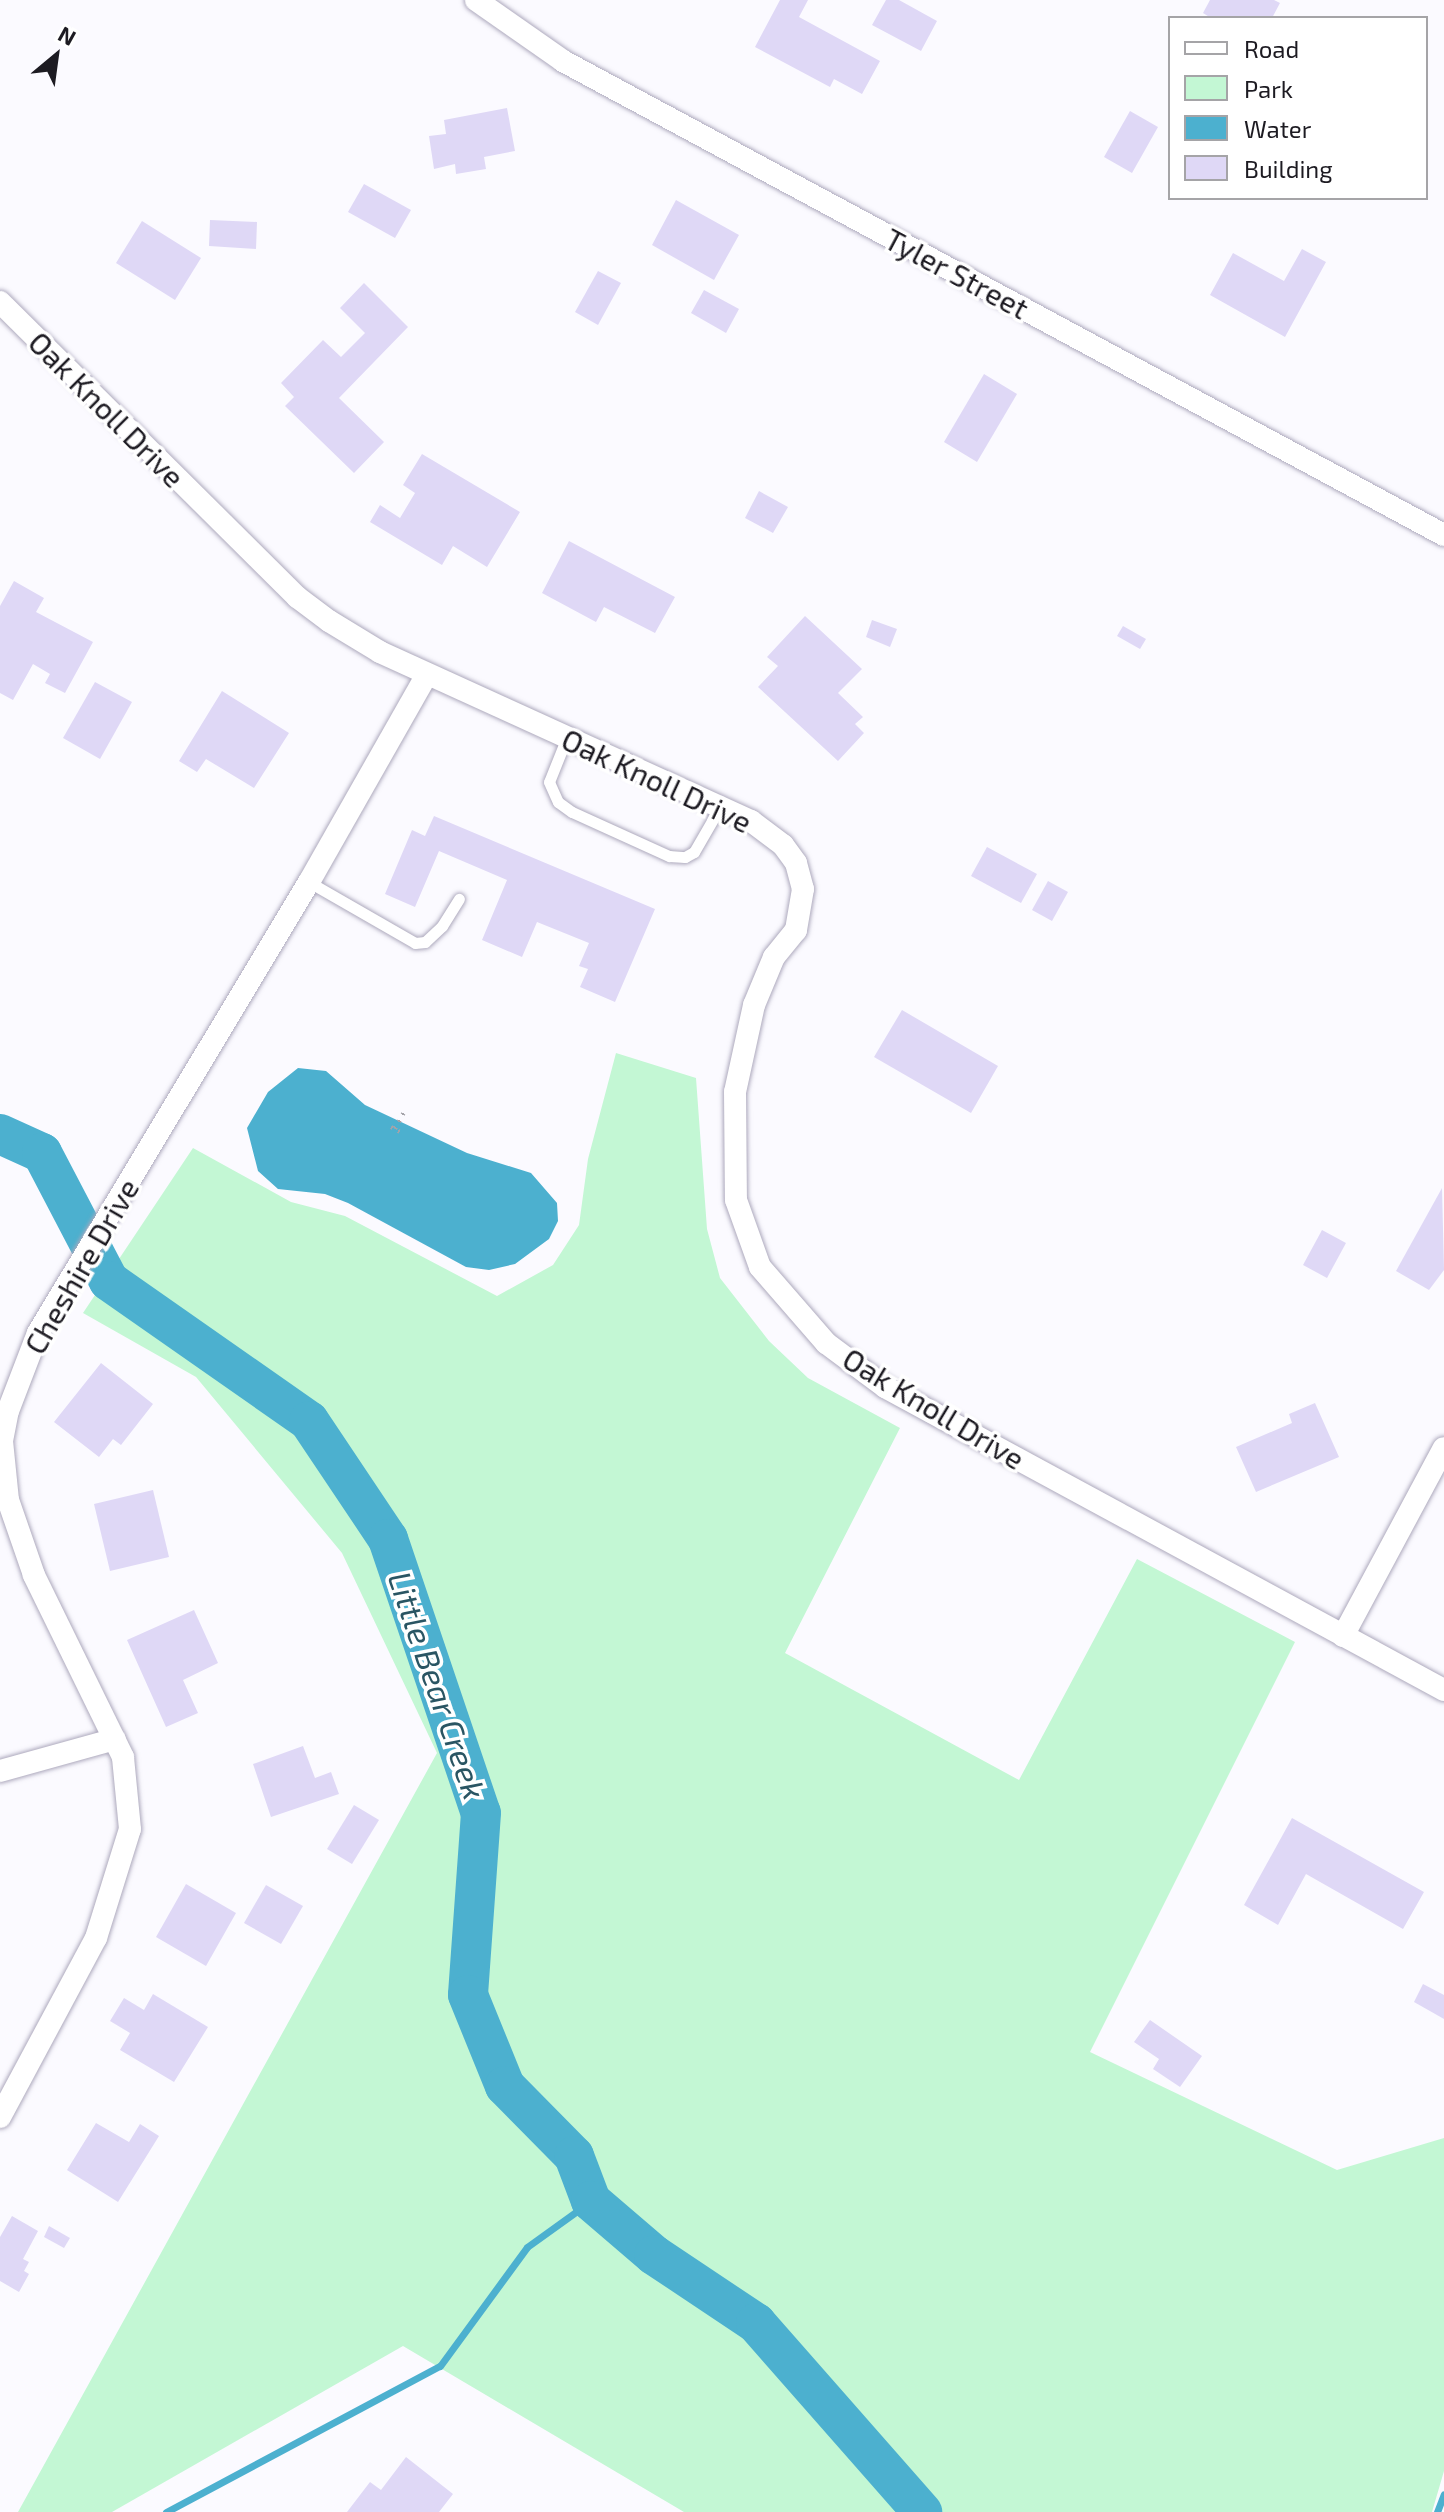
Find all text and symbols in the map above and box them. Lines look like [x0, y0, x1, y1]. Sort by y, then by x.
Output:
north arrow [16, 16, 96, 96]
legend [1168, 16, 1428, 200]
text: N [54, 20, 81, 50]
text: Road [1244, 34, 1299, 63]
text: Park [1244, 74, 1293, 103]
text: Water [1244, 114, 1311, 143]
text: Building [1244, 154, 1333, 183]
street label: Tyler Street [879, 220, 1035, 326]
street label: Oak Knoll Drive [21, 323, 193, 495]
street label: Oak Knoll Drive [556, 720, 758, 840]
street label: Cheshire Drive [16, 1172, 146, 1360]
street label: Oak Knoll Drive [836, 1339, 1032, 1477]
water label: Little Bear Creek [381, 1566, 495, 1804]

